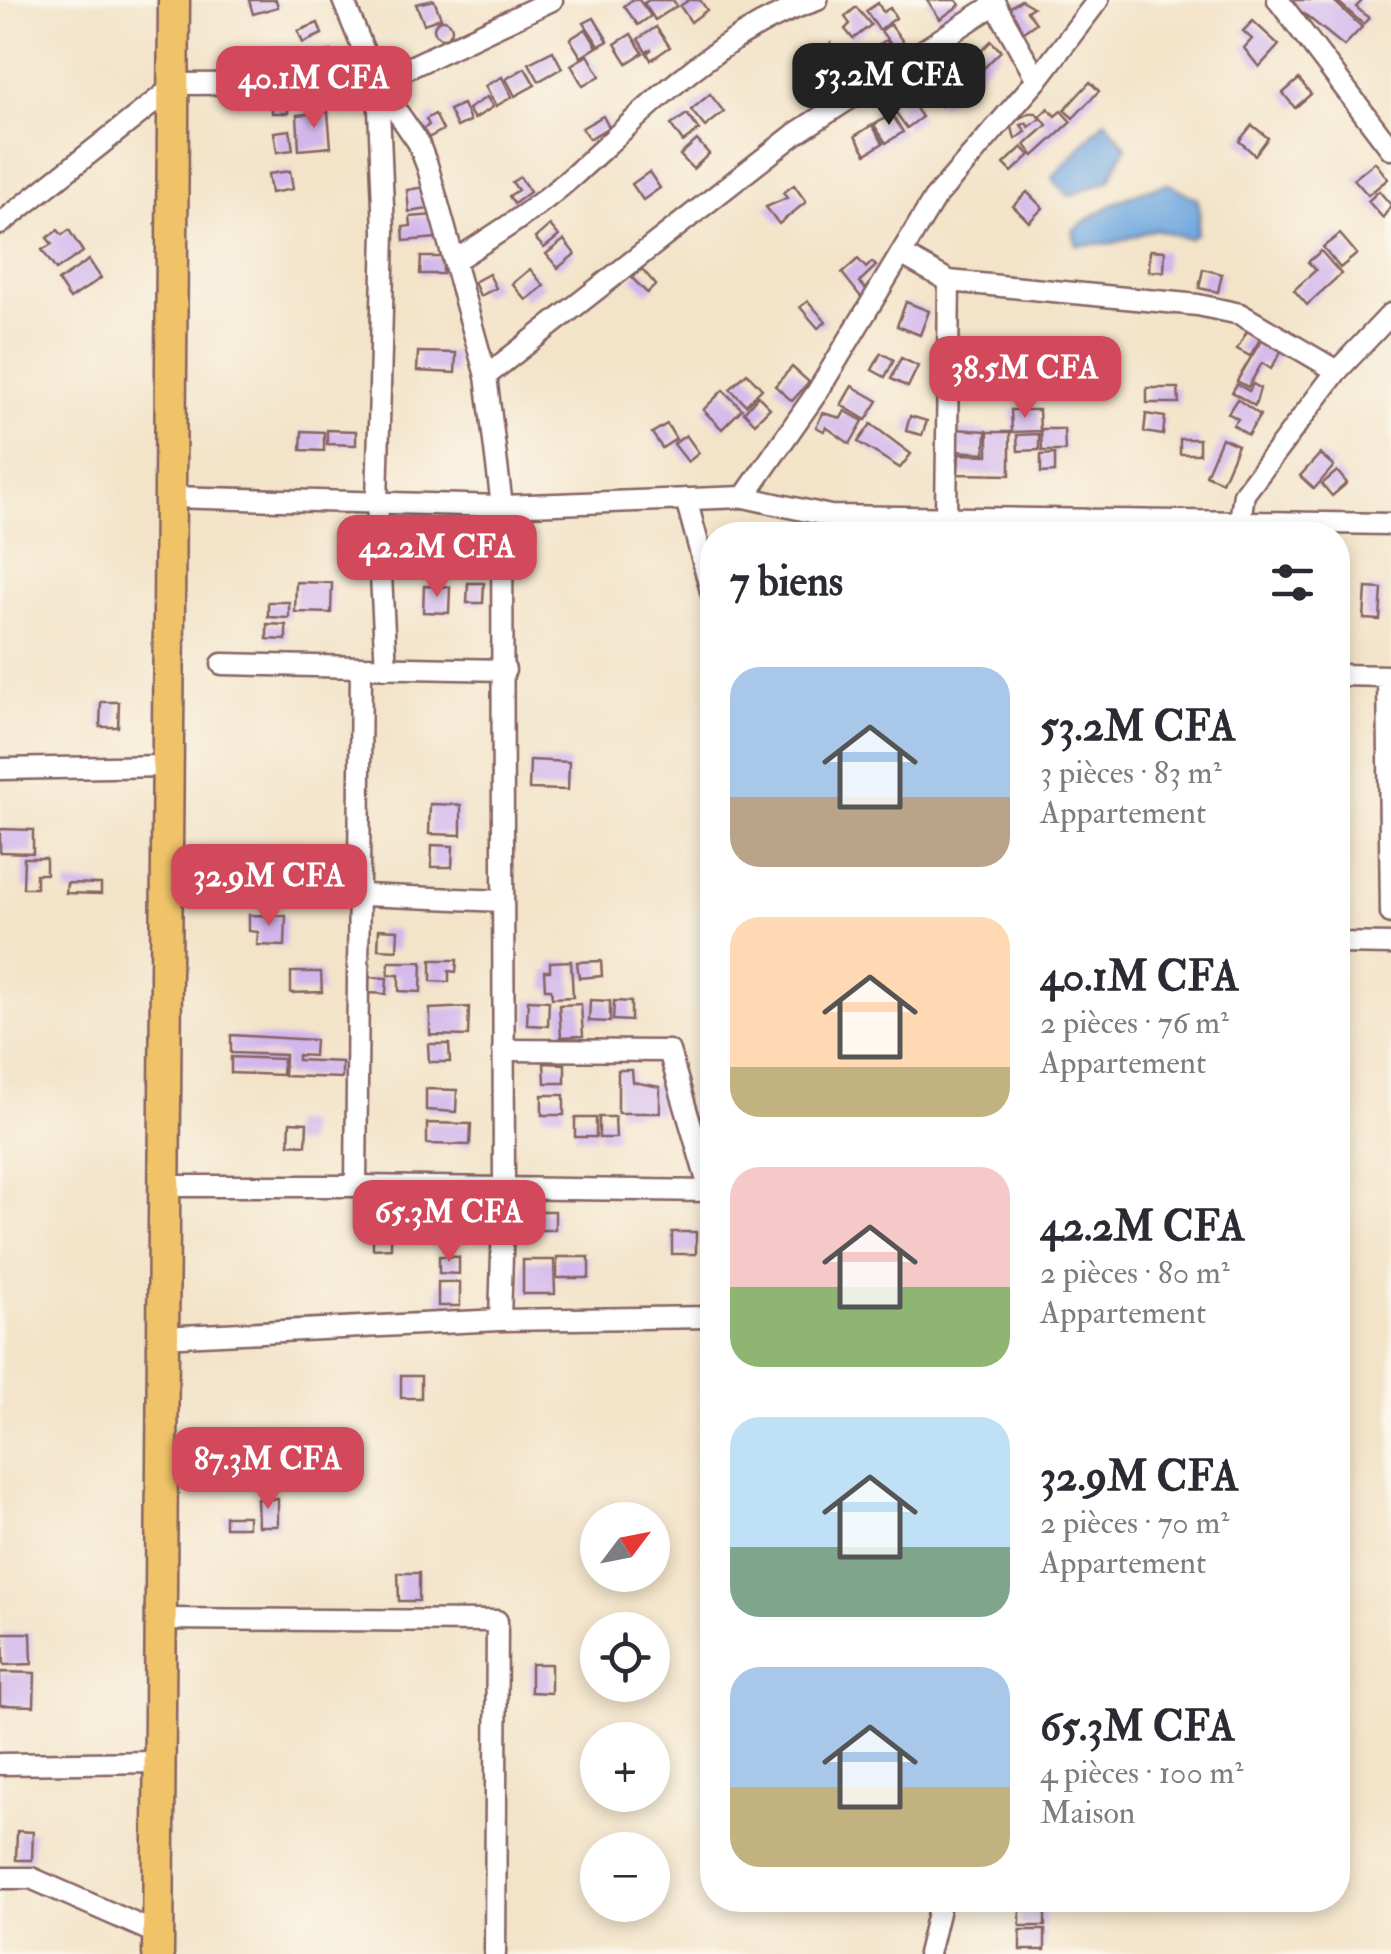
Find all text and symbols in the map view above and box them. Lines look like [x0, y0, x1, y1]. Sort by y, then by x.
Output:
pin: 53.2M CFA [775, 43, 1003, 128]
pin: 40.1M CFA [200, 46, 428, 131]
text: 53.2M CFA [814, 55, 964, 95]
text: 40.1M CFA [238, 58, 390, 98]
pin: 38.5M CFA [911, 336, 1139, 421]
text: 38.5M CFA [951, 348, 1099, 388]
pin: 42.2M CFA [323, 515, 551, 600]
text: 42.2M CFA [359, 527, 515, 567]
icon: filters [1265, 555, 1320, 610]
text: 7 biens [730, 556, 843, 608]
text: 53.2M CFA [1040, 701, 1236, 753]
icon: home [810, 707, 930, 827]
text: 3 pièces · 83 m² [1040, 753, 1222, 793]
text: Appartement [1040, 793, 1206, 833]
pin: 32.9M CFA [155, 844, 383, 929]
text: 32.9M CFA [193, 856, 345, 896]
text: 40.1M CFA [1040, 951, 1239, 1003]
icon: home [810, 957, 930, 1077]
text: 2 pièces · 76 m² [1040, 1003, 1229, 1043]
text: Appartement [1040, 1043, 1206, 1083]
pin: 65.3M CFA [335, 1180, 563, 1265]
text: 65.3M CFA [375, 1192, 523, 1232]
text: 42.2M CFA [1040, 1201, 1245, 1253]
icon: home [810, 1207, 930, 1327]
text: 2 pièces · 80 m² [1040, 1253, 1230, 1293]
text: Appartement [1040, 1293, 1206, 1333]
pin: 87.3M CFA [154, 1427, 382, 1512]
text: 87.3M CFA [194, 1439, 342, 1479]
text: 32.9M CFA [1040, 1451, 1239, 1503]
icon: home [810, 1457, 930, 1577]
north arrow [580, 1502, 670, 1592]
map controls [580, 1502, 670, 1922]
text: 2 pièces · 70 m² [1040, 1503, 1229, 1543]
text: Appartement [1040, 1543, 1206, 1583]
button: locate [580, 1612, 670, 1702]
text: 65.3M CFA [1040, 1701, 1235, 1753]
icon: home [810, 1707, 930, 1827]
button: + [580, 1722, 670, 1812]
text: 4 pièces · 100 m² [1040, 1753, 1243, 1793]
text: Maison [1040, 1793, 1135, 1833]
button: − [580, 1832, 670, 1922]

